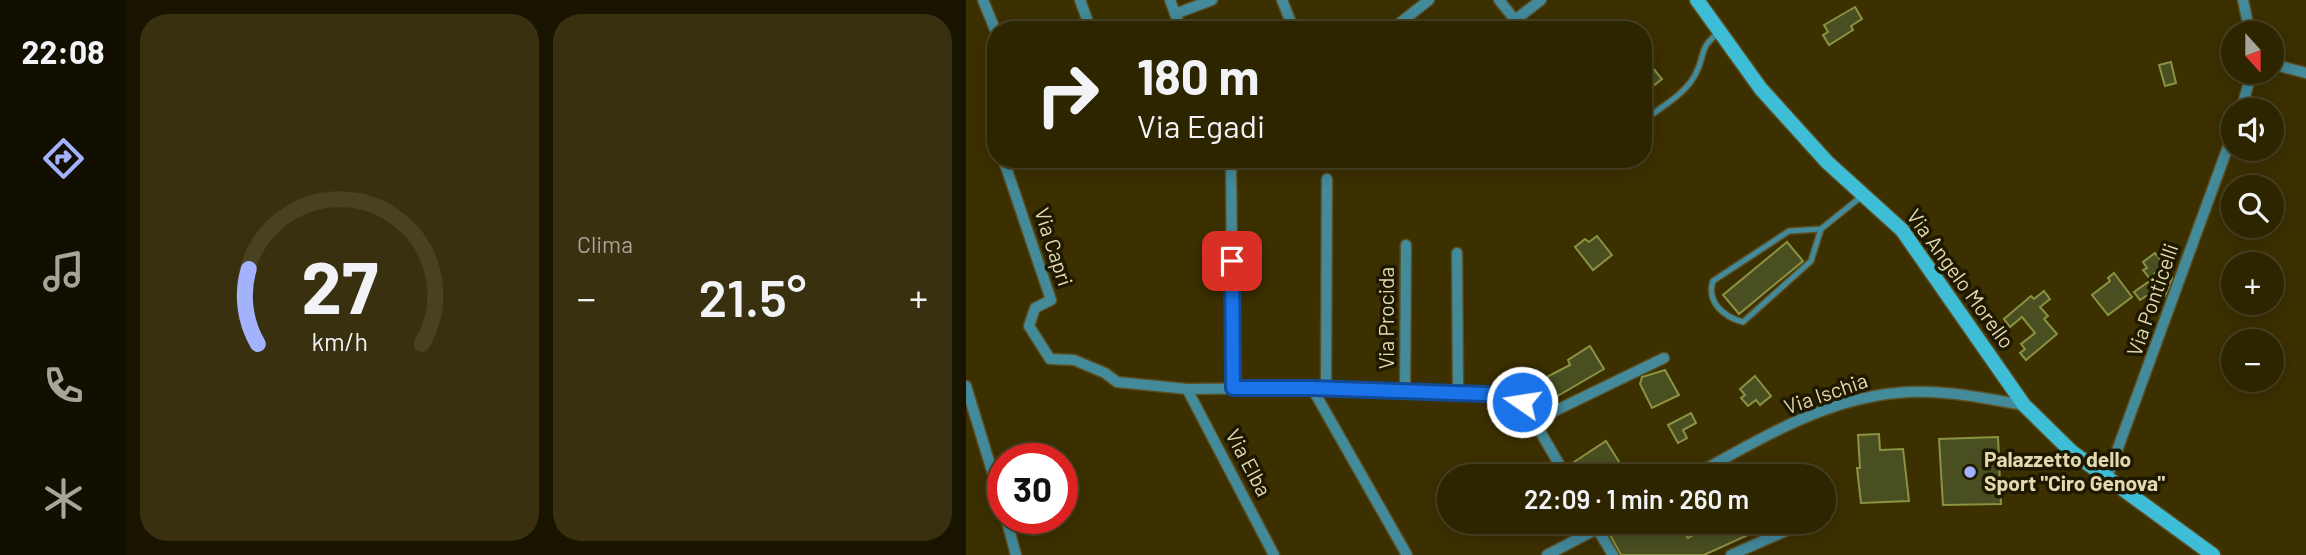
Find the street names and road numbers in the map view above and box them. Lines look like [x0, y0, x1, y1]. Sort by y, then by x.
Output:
street label: Via Capri [1030, 204, 1079, 289]
street label: Via Angelo Morello [1902, 204, 2020, 353]
street label: Via Ponticelli [2121, 240, 2183, 359]
street label: Via Procida [1373, 267, 1398, 369]
street label: Via Ischia [1781, 367, 1870, 418]
street label: Via Elba [1221, 424, 1277, 500]

